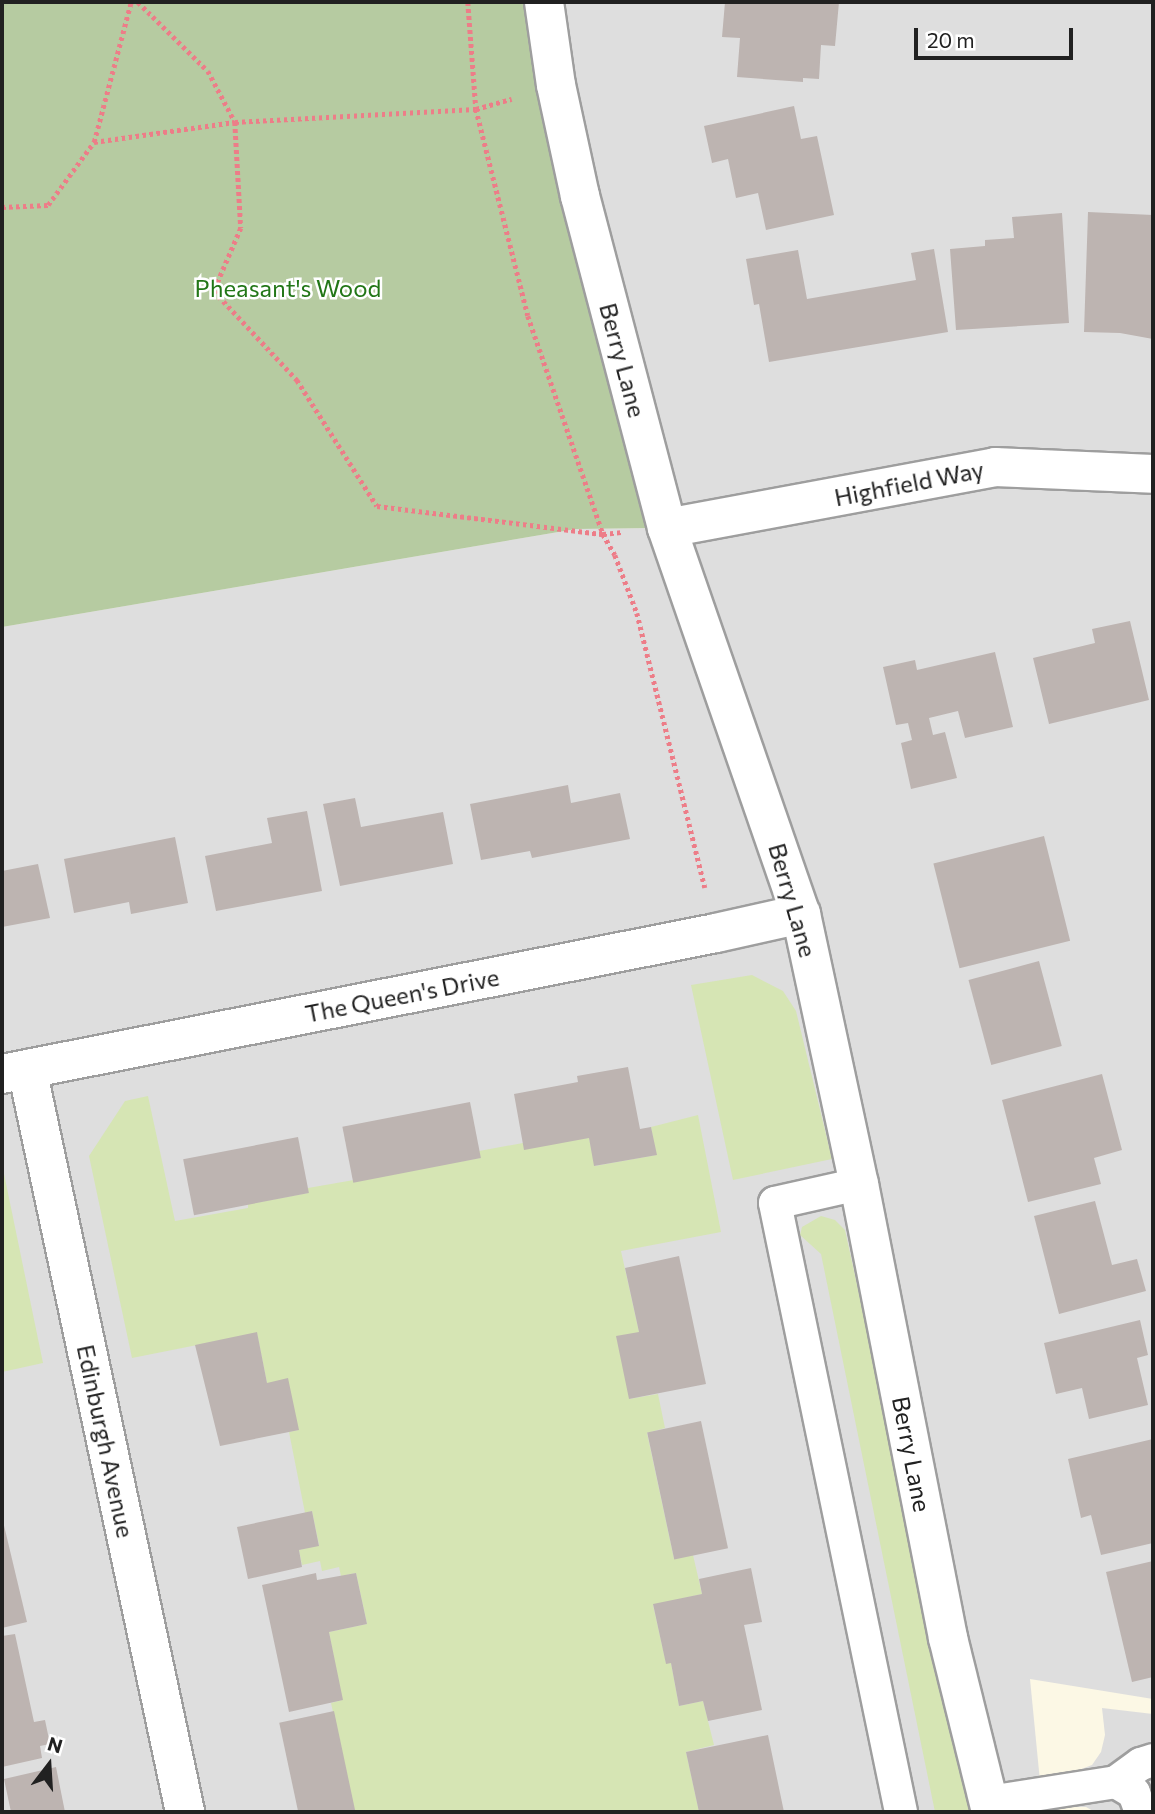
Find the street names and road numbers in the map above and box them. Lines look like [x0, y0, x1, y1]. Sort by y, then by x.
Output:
street label: Berry Lane [594, 300, 652, 420]
street label: Highfield Way [832, 454, 986, 512]
street label: Berry Lane [763, 840, 823, 960]
street label: The Queen's Drive [303, 962, 501, 1028]
street label: Edinburgh Avenue [71, 1342, 141, 1540]
street label: Berry Lane [887, 1394, 937, 1514]

